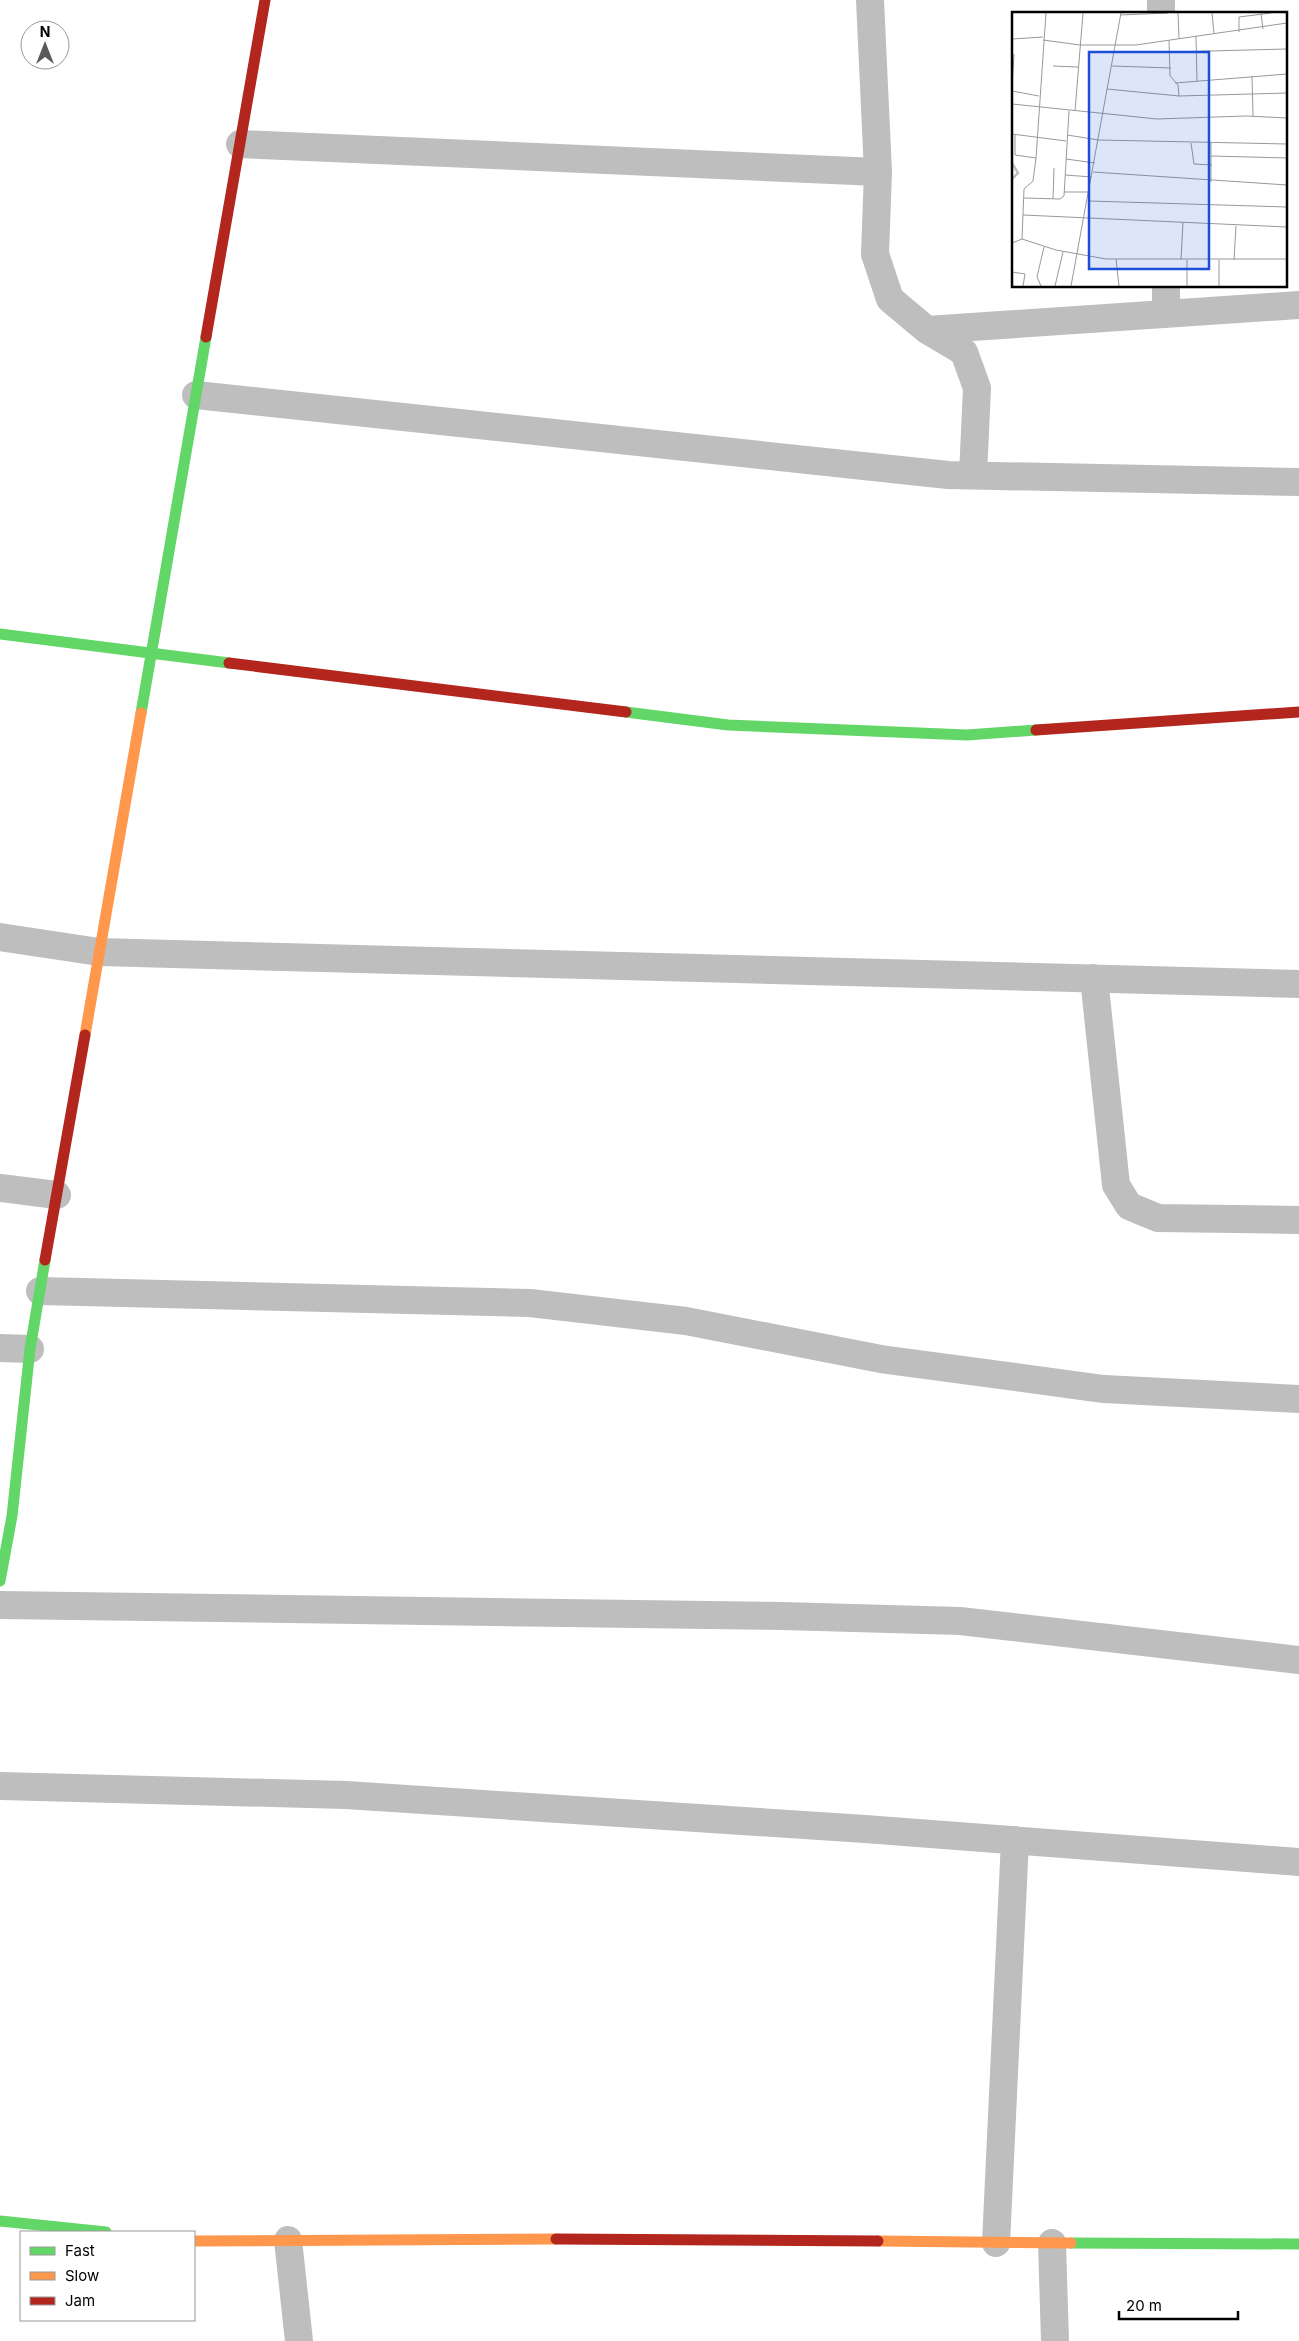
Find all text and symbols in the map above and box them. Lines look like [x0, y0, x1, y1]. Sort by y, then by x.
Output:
inset map [1012, 12, 1286, 288]
north arrow [20, 20, 70, 70]
text: N [40, 23, 50, 40]
legend [20, 2231, 195, 2321]
text: Fast [65, 2241, 95, 2260]
text: Slow [65, 2266, 99, 2285]
scale bar [1119, 2288, 1238, 2320]
text: Jam [65, 2291, 95, 2310]
text: 20 m [1126, 2296, 1162, 2315]

